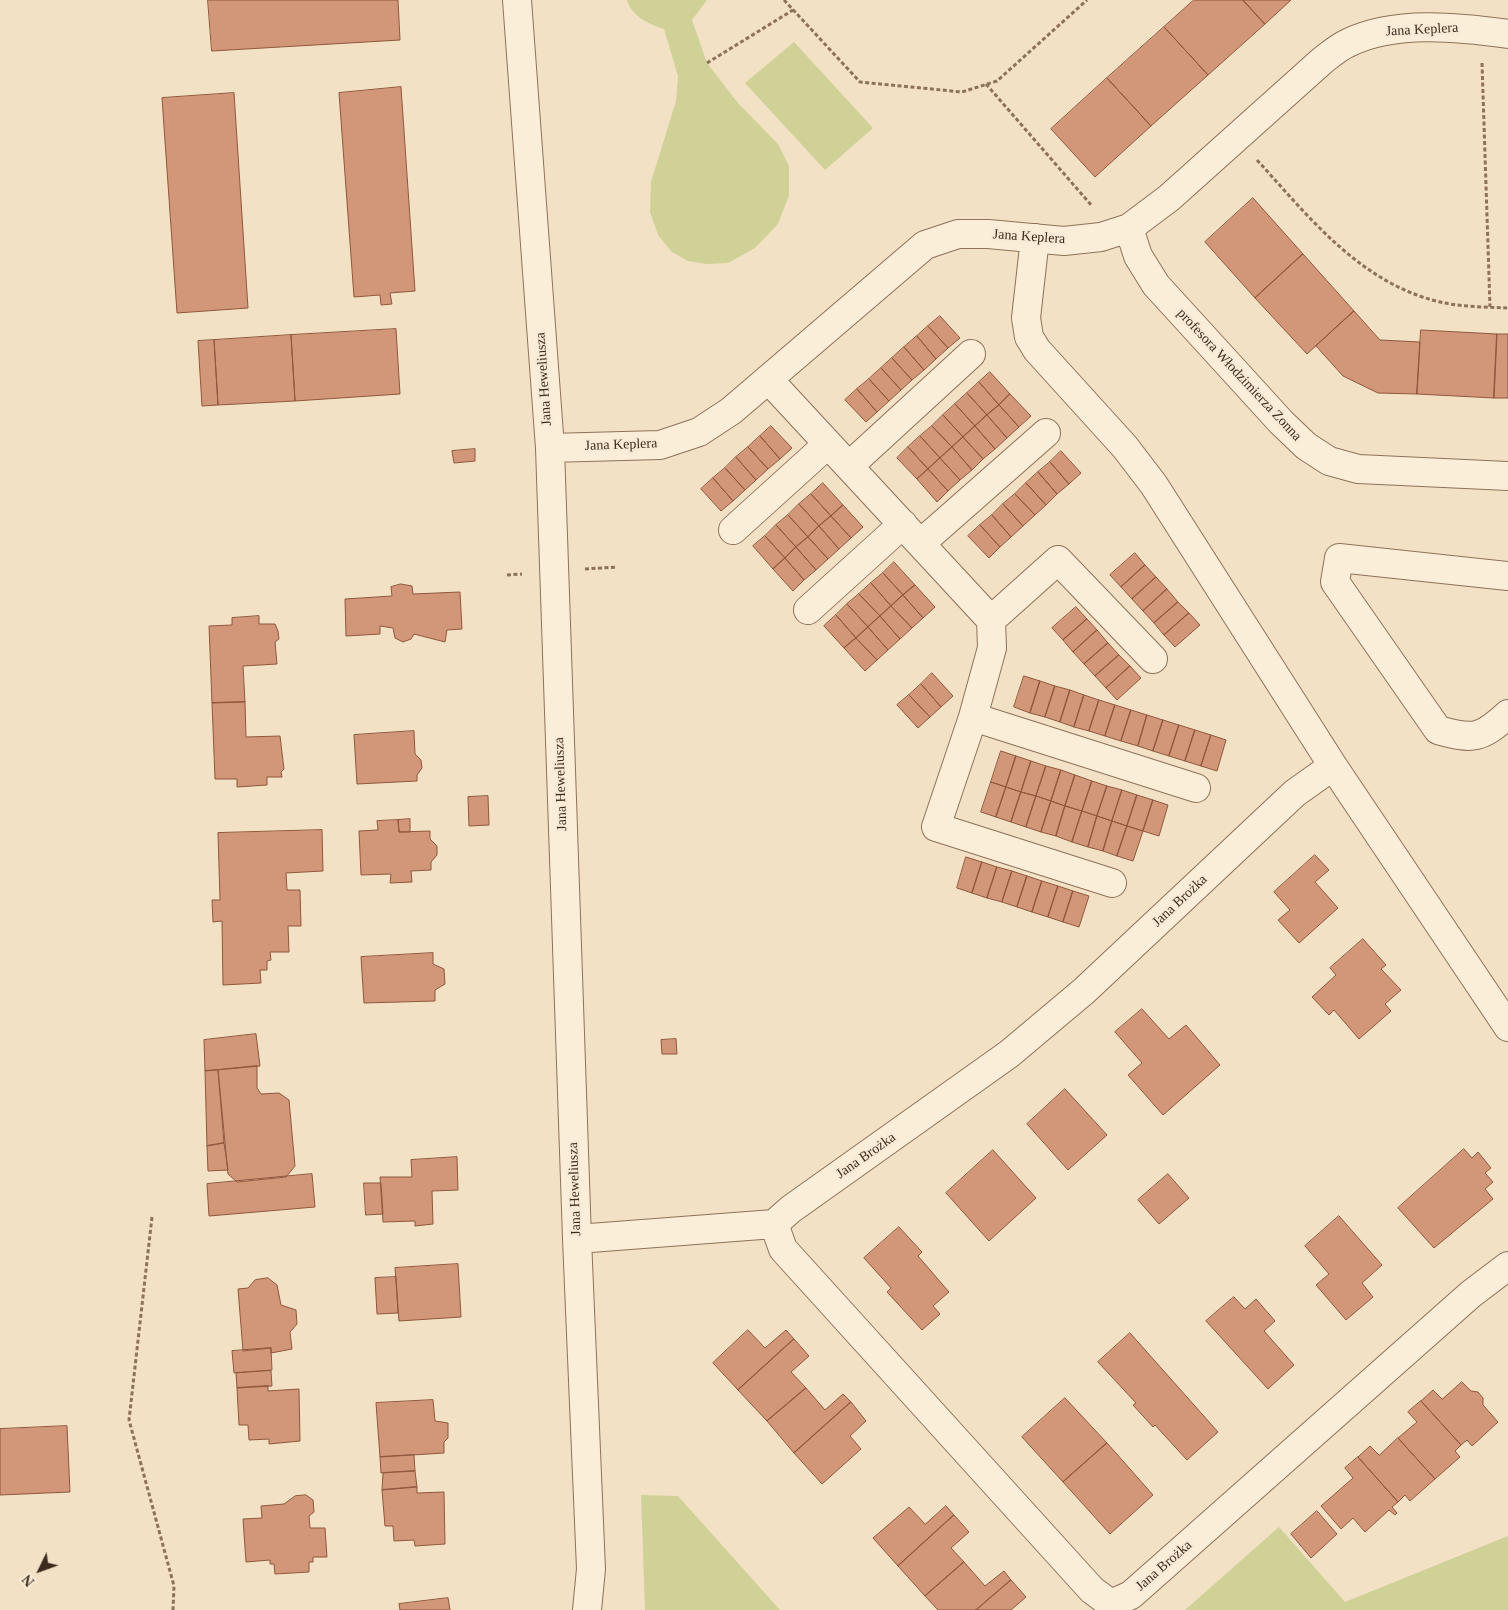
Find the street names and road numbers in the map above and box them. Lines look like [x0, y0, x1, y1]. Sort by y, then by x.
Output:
street label: Jana Keplera [1385, 20, 1459, 40]
street label: Jana Keplera [992, 226, 1066, 248]
street label: profesora Włodzimierza Zonna [1173, 305, 1305, 445]
street label: Jana Heweliusza [532, 332, 556, 426]
street label: Jana Keplera [584, 435, 658, 455]
street label: Jana Heweliusza [551, 737, 571, 831]
street label: Jana Brożka [1149, 871, 1211, 931]
street label: Jana Brożka [833, 1129, 899, 1183]
street label: Jana Heweliusza [565, 1142, 585, 1236]
street label: Jana Brożka [1133, 1537, 1195, 1595]

